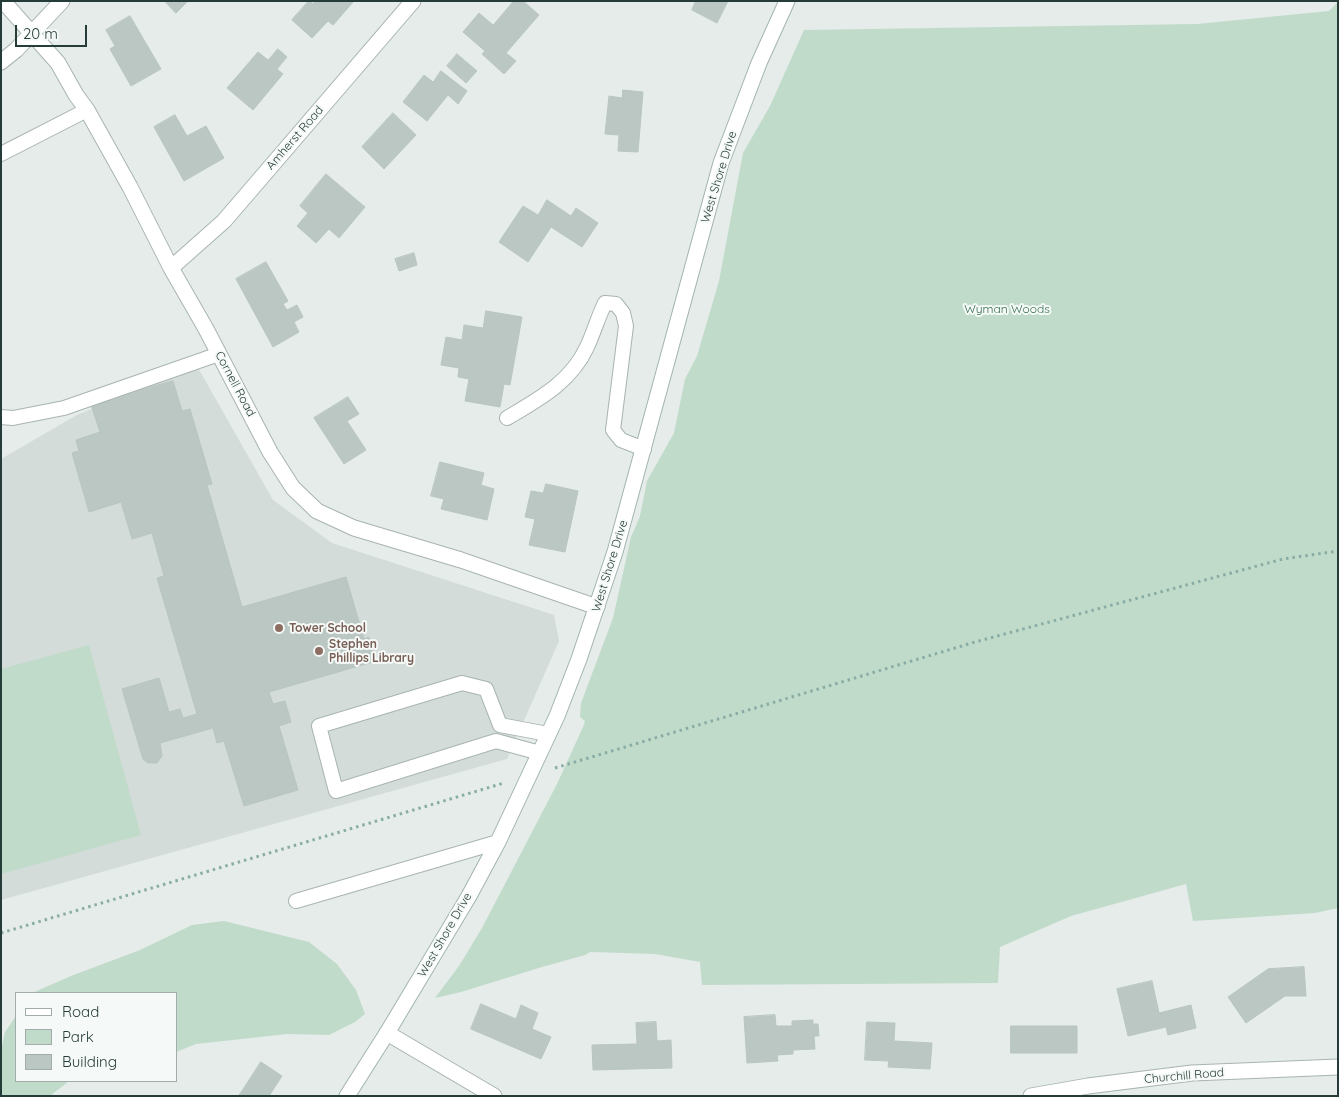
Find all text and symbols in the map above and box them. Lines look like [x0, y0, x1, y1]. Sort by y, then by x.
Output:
scale bar [18, 15, 90, 47]
text: 20 m [23, 24, 58, 43]
street label: Amherst Road [263, 103, 327, 173]
street label: West Shore Drive [698, 129, 740, 225]
park label: Wyman Woods [964, 302, 1050, 316]
street label: Cornell Road [212, 349, 258, 419]
street label: West Shore Drive [589, 518, 631, 614]
place label: Tower School [289, 621, 366, 635]
marker: Tower School [273, 622, 285, 634]
place label: Stephen Phillips Library [329, 637, 414, 665]
marker: Stephen Phillips Library [313, 645, 325, 657]
street label: West Shore Drive [415, 890, 475, 980]
legend [15, 992, 178, 1082]
text: Road [62, 1002, 99, 1021]
text: Park [62, 1027, 94, 1046]
text: Building [62, 1052, 117, 1071]
street label: Churchill Road [1144, 1065, 1224, 1087]

